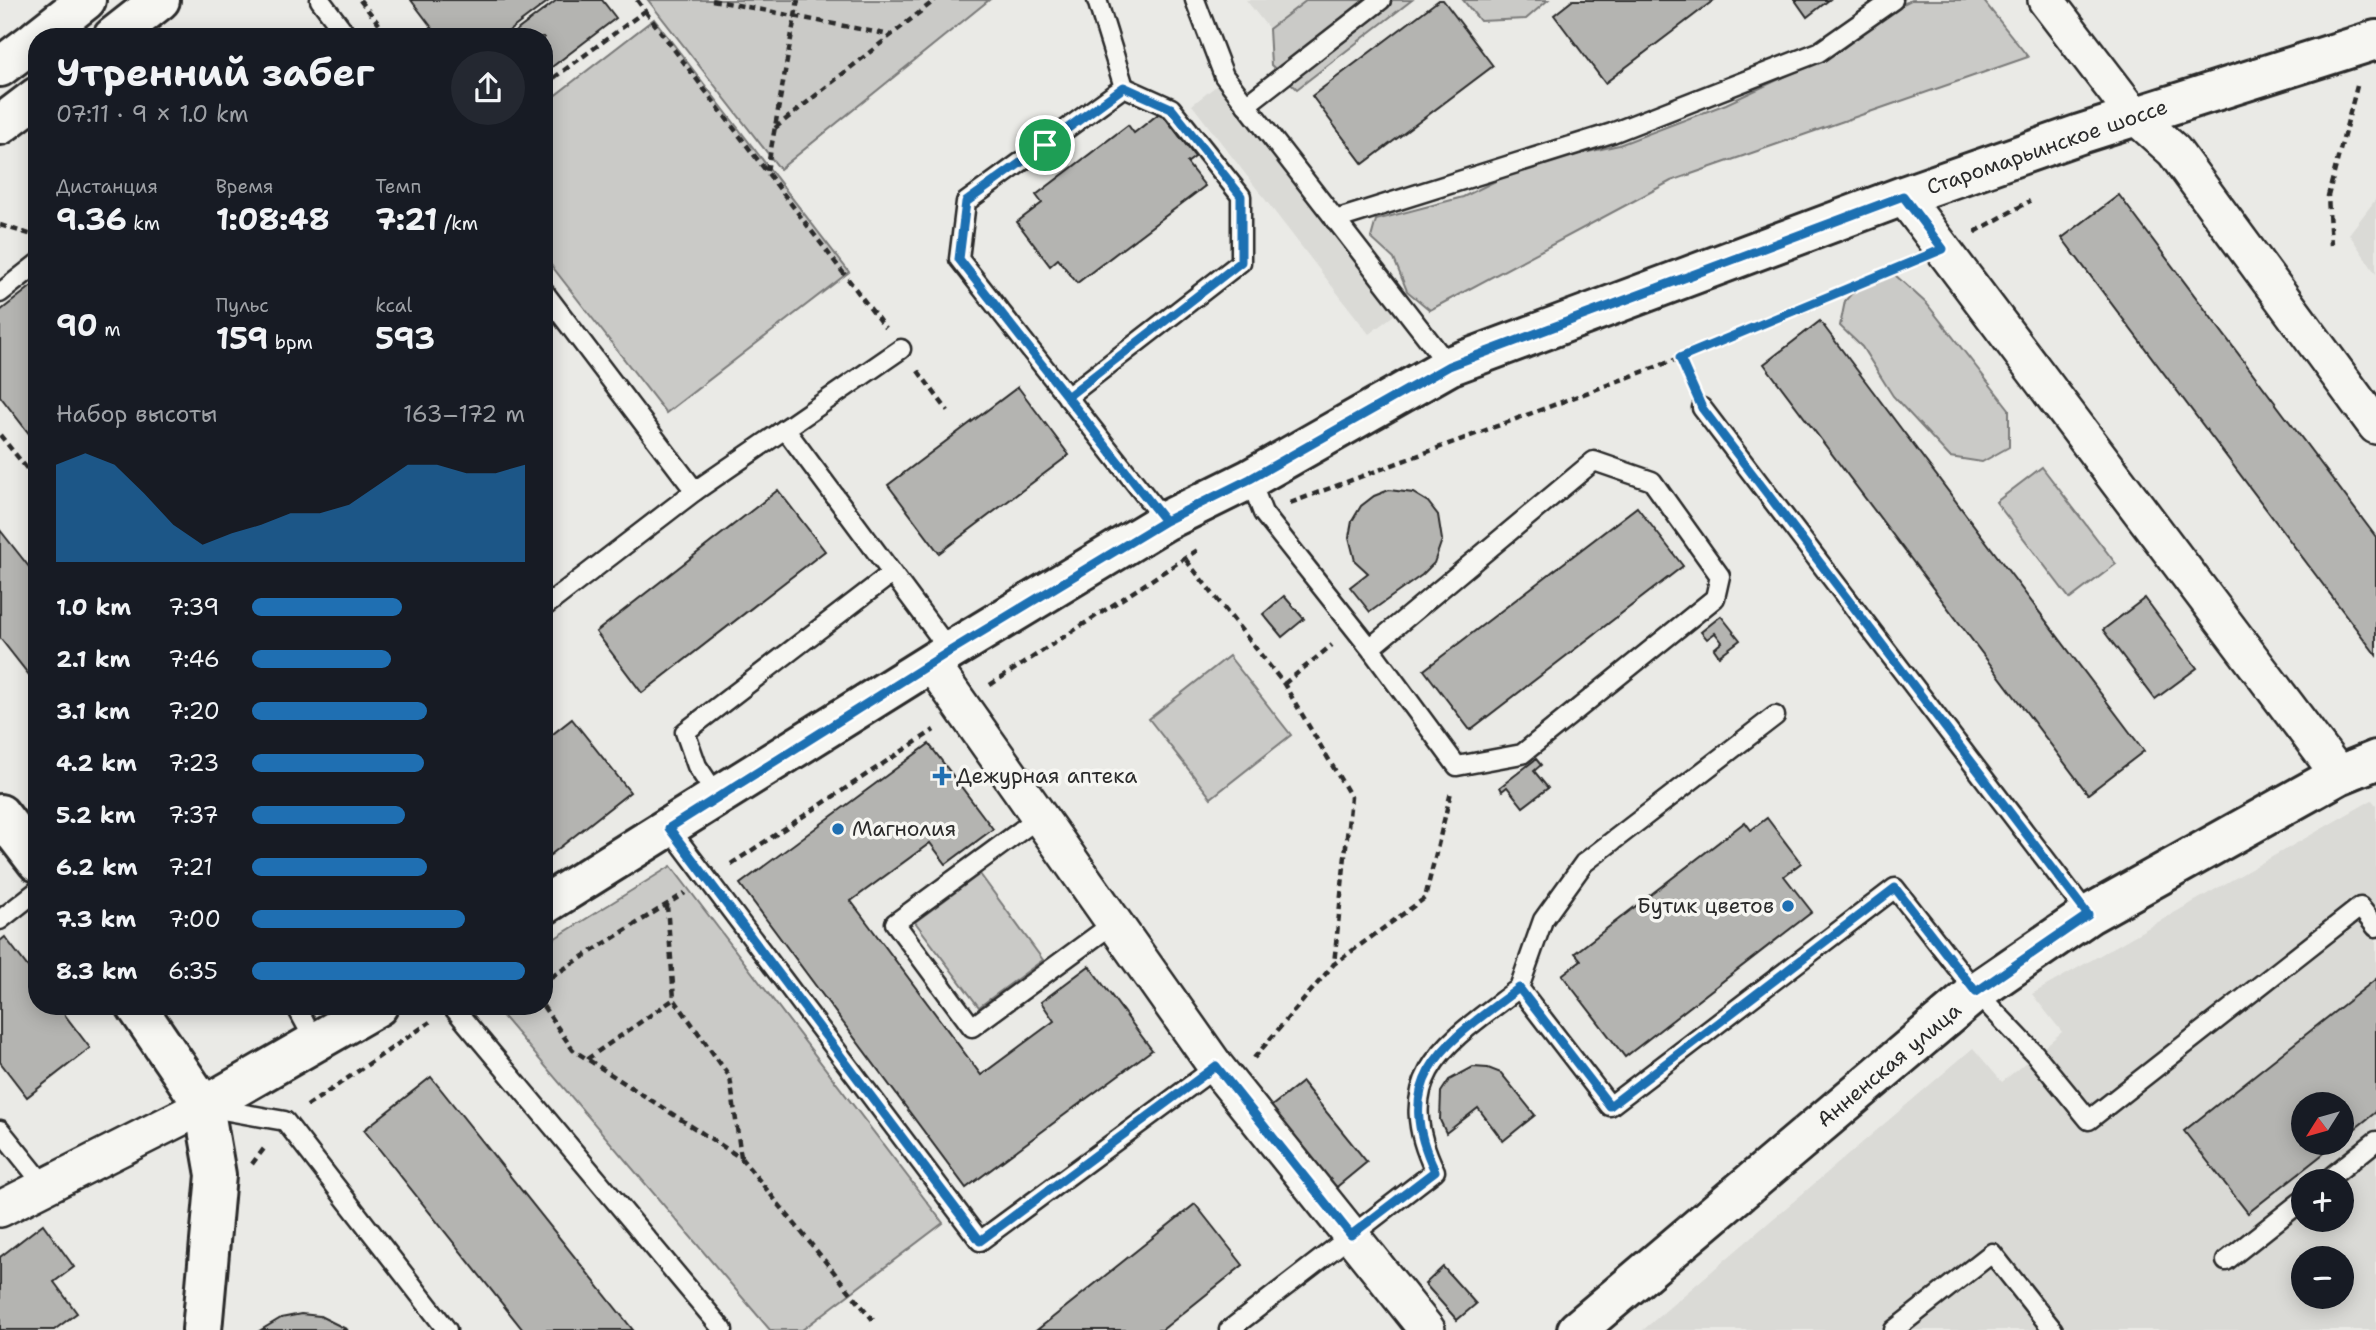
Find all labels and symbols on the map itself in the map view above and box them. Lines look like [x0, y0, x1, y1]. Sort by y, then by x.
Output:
street label: Старомарьинское шоссе [1923, 93, 2171, 201]
pin [1015, 115, 1075, 175]
place label: Дежурная аптека [956, 762, 1137, 790]
marker: Дежурная аптека [934, 768, 950, 784]
place label: Магнолия [852, 815, 956, 843]
marker: Магнолия [830, 821, 846, 837]
place label: Бутик цветов [1637, 892, 1774, 920]
marker: Бутик цветов [1780, 898, 1796, 914]
street label: Анненская улица [1811, 996, 1967, 1134]
north arrow [2291, 1092, 2354, 1155]

